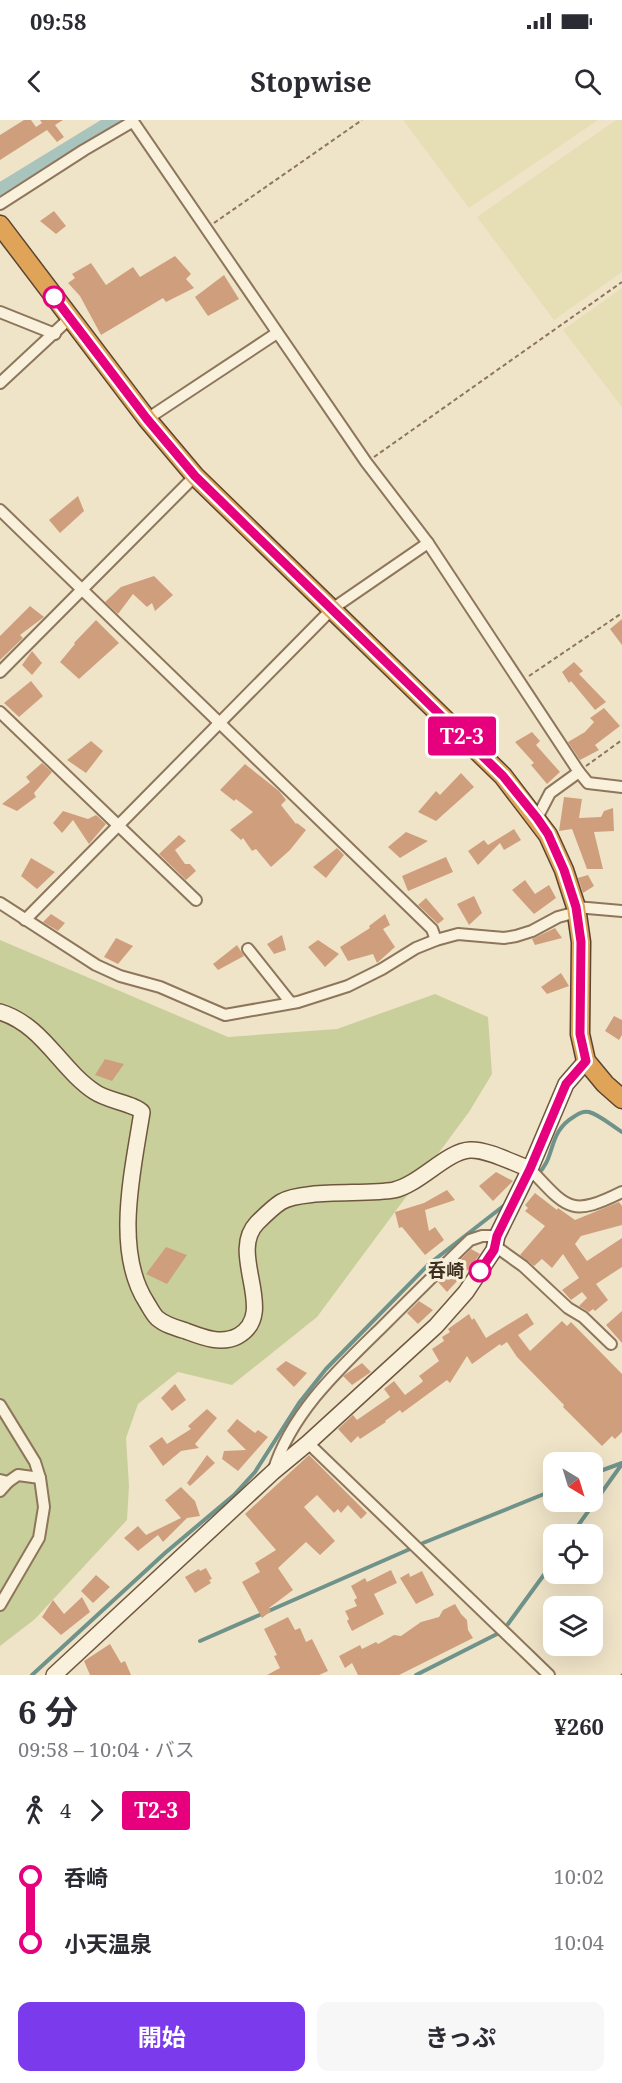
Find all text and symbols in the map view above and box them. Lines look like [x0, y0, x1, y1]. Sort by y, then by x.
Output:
text: 09:58 [30, 6, 86, 36]
text: Stopwise [250, 63, 372, 100]
icon: back [18, 65, 51, 98]
icon: search [571, 65, 604, 98]
unlabelled marker [43, 286, 65, 308]
line badge: T2-3 [420, 716, 504, 756]
text: T2-3 [440, 722, 484, 750]
place label: 呑崎 [428, 1258, 464, 1282]
marker: 呑崎 [469, 1260, 491, 1282]
north arrow [543, 1452, 603, 1512]
map controls [543, 1452, 603, 1656]
button: locate [543, 1524, 603, 1584]
button: layers [543, 1596, 603, 1656]
text: 6 分 [18, 1689, 78, 1734]
text: ¥260 [554, 1711, 604, 1741]
text: 09:58 – 10:04 · バス [18, 1736, 195, 1763]
icon: walk [18, 1794, 51, 1827]
icon: forward [80, 1794, 113, 1827]
text: T2-3 [134, 1796, 178, 1824]
text: 4 [60, 1797, 71, 1824]
text: 呑崎 [64, 1862, 108, 1892]
text: 10:02 [554, 1863, 604, 1890]
text: 小天温泉 [64, 1928, 152, 1958]
text: 10:04 [554, 1929, 604, 1956]
button: 開始 [18, 2002, 305, 2071]
button: きっぷ [317, 2002, 604, 2071]

